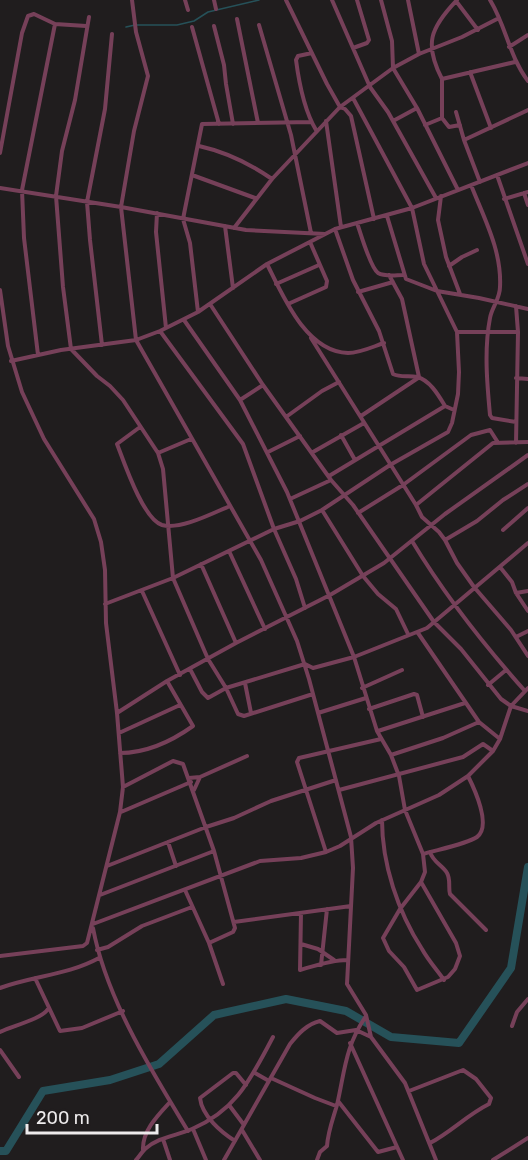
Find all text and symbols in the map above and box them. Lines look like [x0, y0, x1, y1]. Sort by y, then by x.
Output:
scale bar [27, 1097, 158, 1135]
text: 200 m [36, 1107, 90, 1129]

